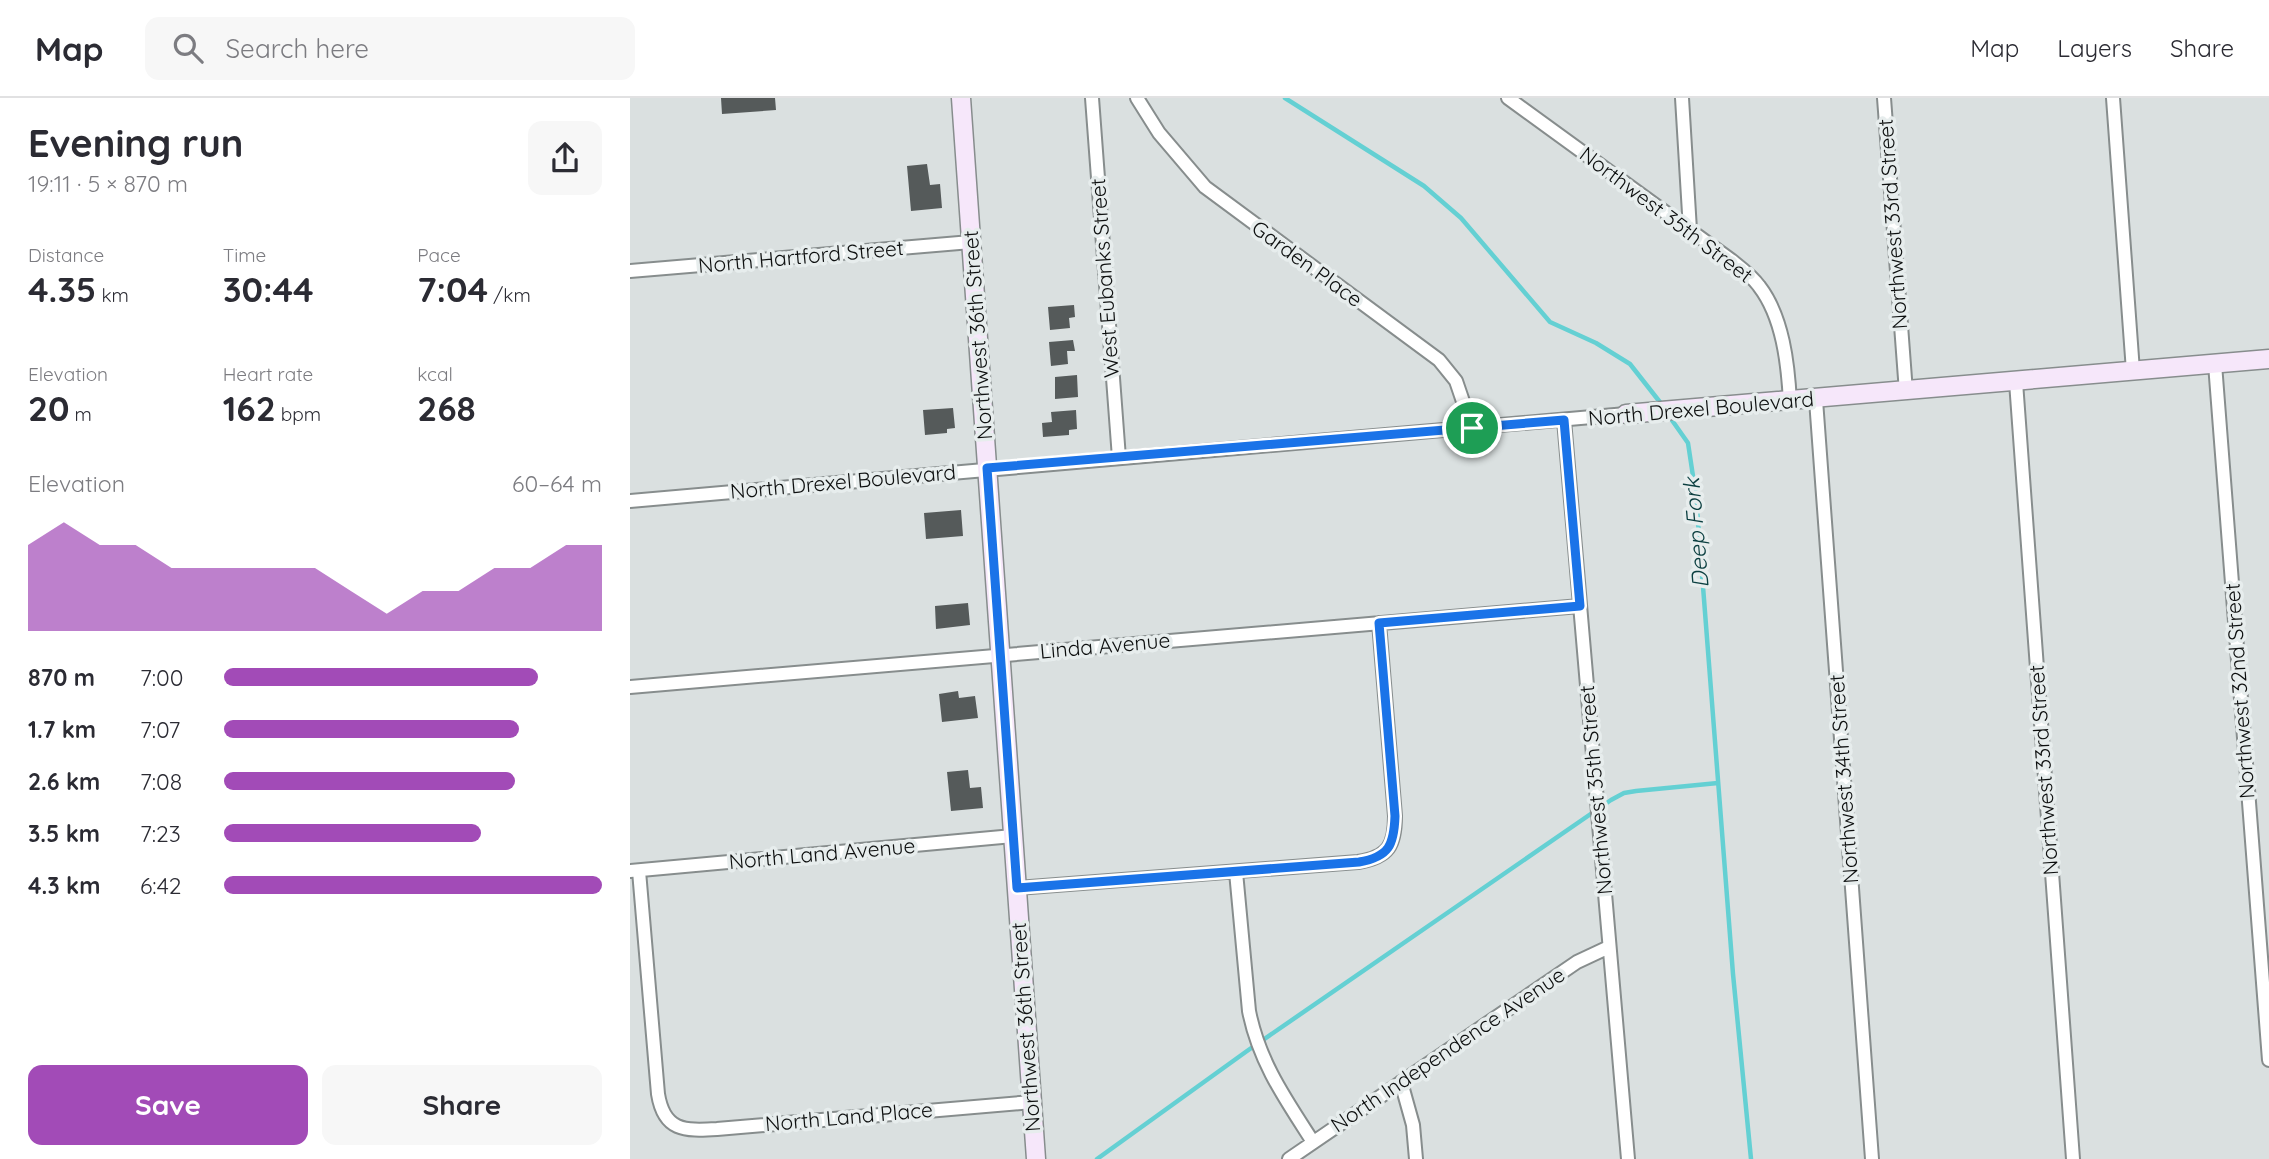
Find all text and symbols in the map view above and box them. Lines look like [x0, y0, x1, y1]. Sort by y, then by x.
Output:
search box [145, 17, 635, 80]
text: Map [35, 28, 103, 69]
icon: search [169, 29, 207, 67]
text: Search here [225, 32, 369, 65]
text: Map [1970, 33, 2019, 63]
text: Layers [2057, 33, 2132, 63]
text: Share [2170, 33, 2234, 63]
street label: Northwest 33rd Street [1872, 118, 1912, 330]
text: Evening run [28, 119, 243, 167]
button: share [528, 121, 602, 195]
street label: Northwest 35th Street [1575, 141, 1758, 288]
text: 19:11 · 5 × 870 m [28, 169, 188, 198]
street label: West Eubanks Street [1084, 177, 1124, 379]
street label: Garden Place [1247, 214, 1368, 312]
street label: Northwest 36th Street [957, 229, 997, 441]
street label: North Hartford Street [697, 234, 905, 278]
text: Distance [28, 243, 104, 267]
text: Time [223, 243, 266, 267]
text: Pace [417, 243, 461, 267]
text: 4.35 [28, 267, 96, 311]
text: 30:44 [223, 267, 314, 311]
text: 7:04 [417, 267, 488, 311]
text: km [96, 283, 129, 307]
text: /km [488, 283, 531, 307]
text: Elevation [28, 362, 108, 386]
text: Heart rate [223, 362, 313, 386]
text: kcal [417, 362, 453, 386]
street label: North Drexel Boulevard [1587, 385, 1815, 431]
text: 20 [28, 386, 69, 430]
text: 162 [223, 386, 276, 430]
text: 268 [417, 386, 476, 430]
pin [1442, 398, 1502, 458]
text: m [69, 402, 92, 426]
text: bpm [276, 402, 321, 426]
icon: arrive [1453, 409, 1491, 447]
street label: North Drexel Boulevard [729, 458, 957, 504]
text: Elevation [28, 469, 125, 498]
text: 60–64 m [512, 469, 602, 498]
water label: Deep Fork [1676, 475, 1715, 589]
street label: Northwest 32nd Street [2218, 582, 2260, 800]
street label: Linda Avenue [1039, 626, 1171, 664]
text: 870 m [28, 663, 95, 692]
text: 7:00 [140, 663, 183, 692]
street label: Northwest 33rd Street [2023, 664, 2063, 876]
street label: Northwest 34th Street [1823, 674, 1863, 885]
street label: Northwest 35th Street [1573, 684, 1617, 896]
text: 1.7 km [28, 715, 96, 744]
text: 7:07 [140, 715, 180, 744]
text: 2.6 km [28, 767, 100, 796]
text: 7:08 [140, 767, 182, 796]
text: 3.5 km [28, 819, 100, 848]
text: 7:23 [140, 819, 181, 848]
street label: North Land Avenue [728, 832, 916, 874]
text: 4.3 km [28, 871, 100, 900]
text: 6:42 [140, 871, 182, 900]
street label: Northwest 36th Street [1005, 921, 1045, 1133]
street label: North Independence Avenue [1326, 961, 1569, 1137]
button: Save [28, 1065, 308, 1145]
button: Share [322, 1065, 602, 1145]
street label: North Land Place [764, 1096, 934, 1136]

